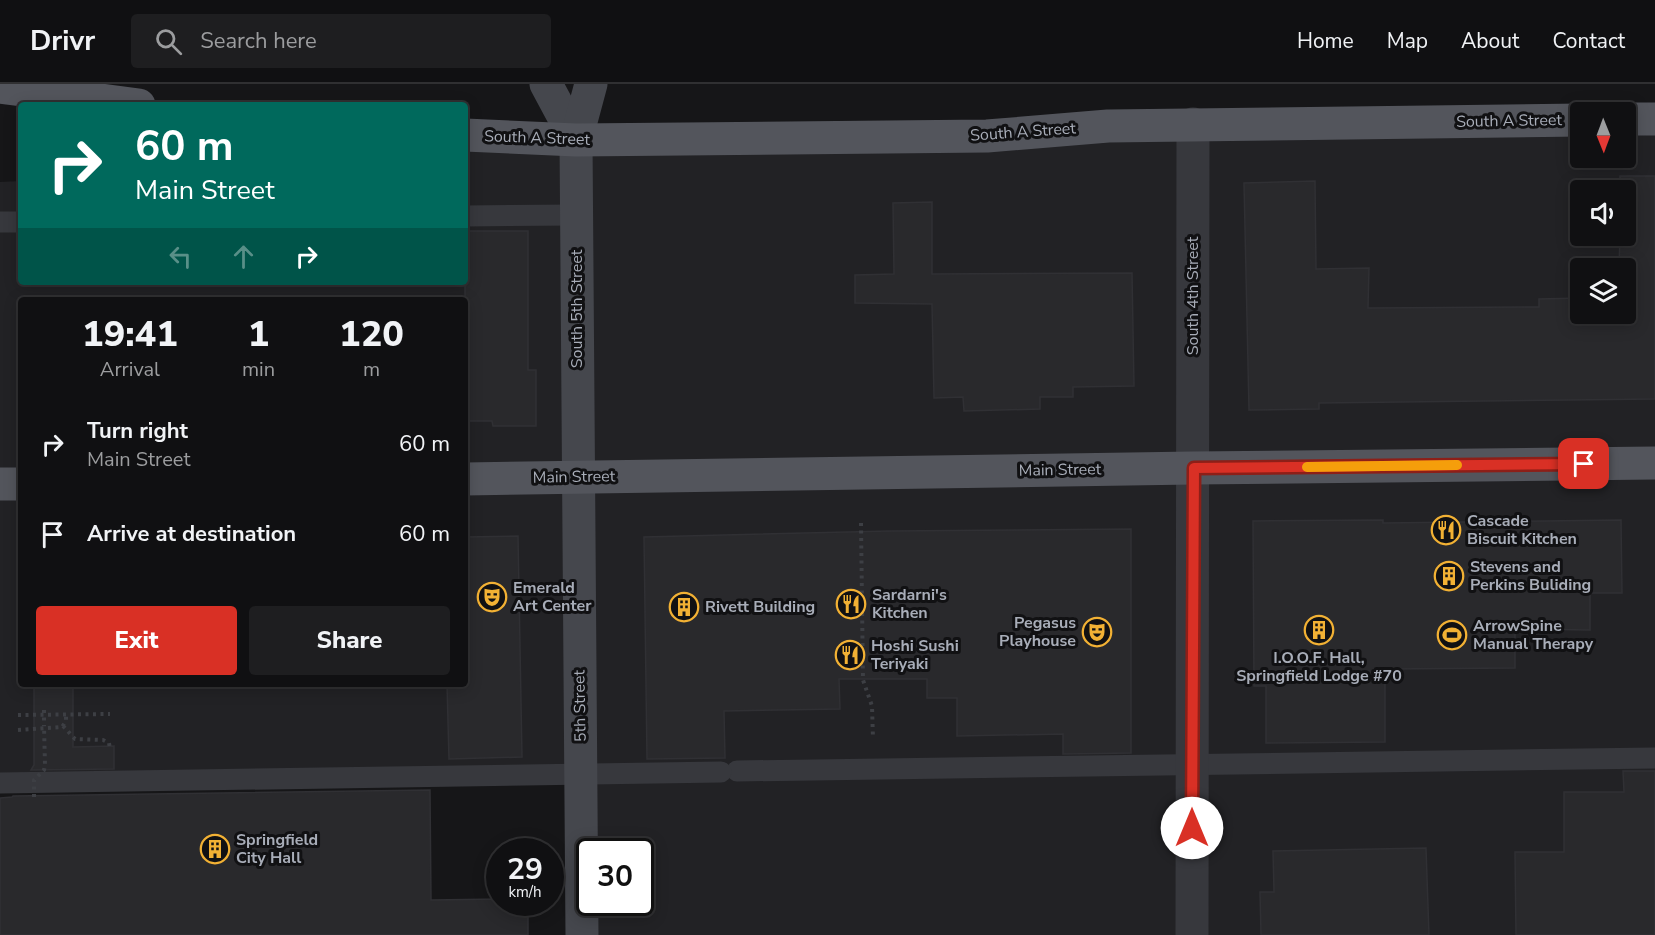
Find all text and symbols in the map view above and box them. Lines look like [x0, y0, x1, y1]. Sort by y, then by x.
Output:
search box [131, 14, 551, 68]
text: Drivr [30, 22, 95, 60]
icon: search [152, 25, 185, 58]
text: Search here [200, 26, 317, 56]
text: Home [1297, 27, 1354, 55]
text: Map [1387, 27, 1428, 55]
text: About [1461, 27, 1519, 55]
text: Contact [1552, 27, 1625, 55]
north arrow [1570, 102, 1636, 168]
map controls [1570, 102, 1636, 324]
street label: South A Street [1456, 109, 1563, 133]
street label: South A Street [969, 117, 1077, 147]
text: 60 m [135, 118, 234, 175]
street label: South A Street [484, 125, 591, 151]
icon: right [36, 126, 114, 204]
text: Main Street [135, 172, 275, 209]
button: sound [1570, 180, 1636, 246]
street label: South 4th Street [1182, 236, 1204, 355]
icon: left [164, 240, 197, 273]
icon: ahead [227, 240, 260, 273]
icon: right [290, 240, 323, 273]
street label: South 5th Street [566, 249, 588, 368]
button: layers [1570, 258, 1636, 324]
text: 19:41 [82, 310, 178, 359]
text: 1 [248, 310, 269, 359]
text: 120 [339, 310, 404, 359]
text: Arrival [100, 356, 160, 383]
text: min [242, 356, 275, 383]
text: m [363, 356, 380, 383]
text: Turn right [87, 416, 188, 446]
icon: right [36, 428, 69, 461]
text: 60 m [399, 429, 450, 459]
pin [1558, 438, 1609, 489]
text: Main Street [87, 446, 190, 473]
icon: arrive [1567, 447, 1600, 480]
street label: Main Street [1018, 458, 1102, 482]
street label: Main Street [532, 465, 616, 489]
place label: Cascade Biscuit Kitchen [1467, 510, 1577, 550]
restaurant icon: Cascade Biscuit Kitchen [1430, 514, 1462, 546]
icon: arrive [36, 518, 69, 551]
text: Arrive at destination [87, 519, 296, 549]
text: 60 m [399, 519, 450, 549]
place label: Stevens and Perkins Buliding [1470, 556, 1591, 596]
building icon: Stevens and Perkins Buliding [1433, 560, 1465, 592]
place label: Emerald Art Center [513, 577, 592, 617]
theatre icon: Emerald Art Center [476, 581, 508, 613]
place label: Sardarni's Kitchen [872, 584, 947, 624]
restaurant icon: Sardarni's Kitchen [835, 588, 867, 620]
building icon: Rivett Building [668, 591, 700, 623]
place label: Rivett Building [705, 596, 815, 618]
button: Exit [36, 606, 237, 675]
button: Share [249, 606, 450, 675]
place label: Pegasus Playhouse [999, 612, 1076, 652]
building icon: I.O.O.F. Hall, Springfield Lodge #70 [1303, 614, 1335, 646]
place label: ArrowSpine Manual Therapy [1473, 615, 1594, 655]
theatre icon: Pegasus Playhouse [1081, 616, 1113, 648]
sports icon: ArrowSpine Manual Therapy [1436, 619, 1468, 651]
place label: Hoshi Sushi Teriyaki [871, 635, 959, 675]
restaurant icon: Hoshi Sushi Teriyaki [834, 639, 866, 671]
place label: I.O.O.F. Hall, Springfield Lodge #70 [1236, 647, 1402, 687]
street label: 5th Street [568, 669, 592, 742]
position arrow [1160, 796, 1224, 860]
place label: Springfield City Hall [236, 829, 318, 869]
building icon: Springfield City Hall [199, 833, 231, 865]
speed limit sign: 30 [576, 838, 654, 916]
text: 29 [507, 849, 543, 890]
text: km/h [508, 882, 542, 902]

